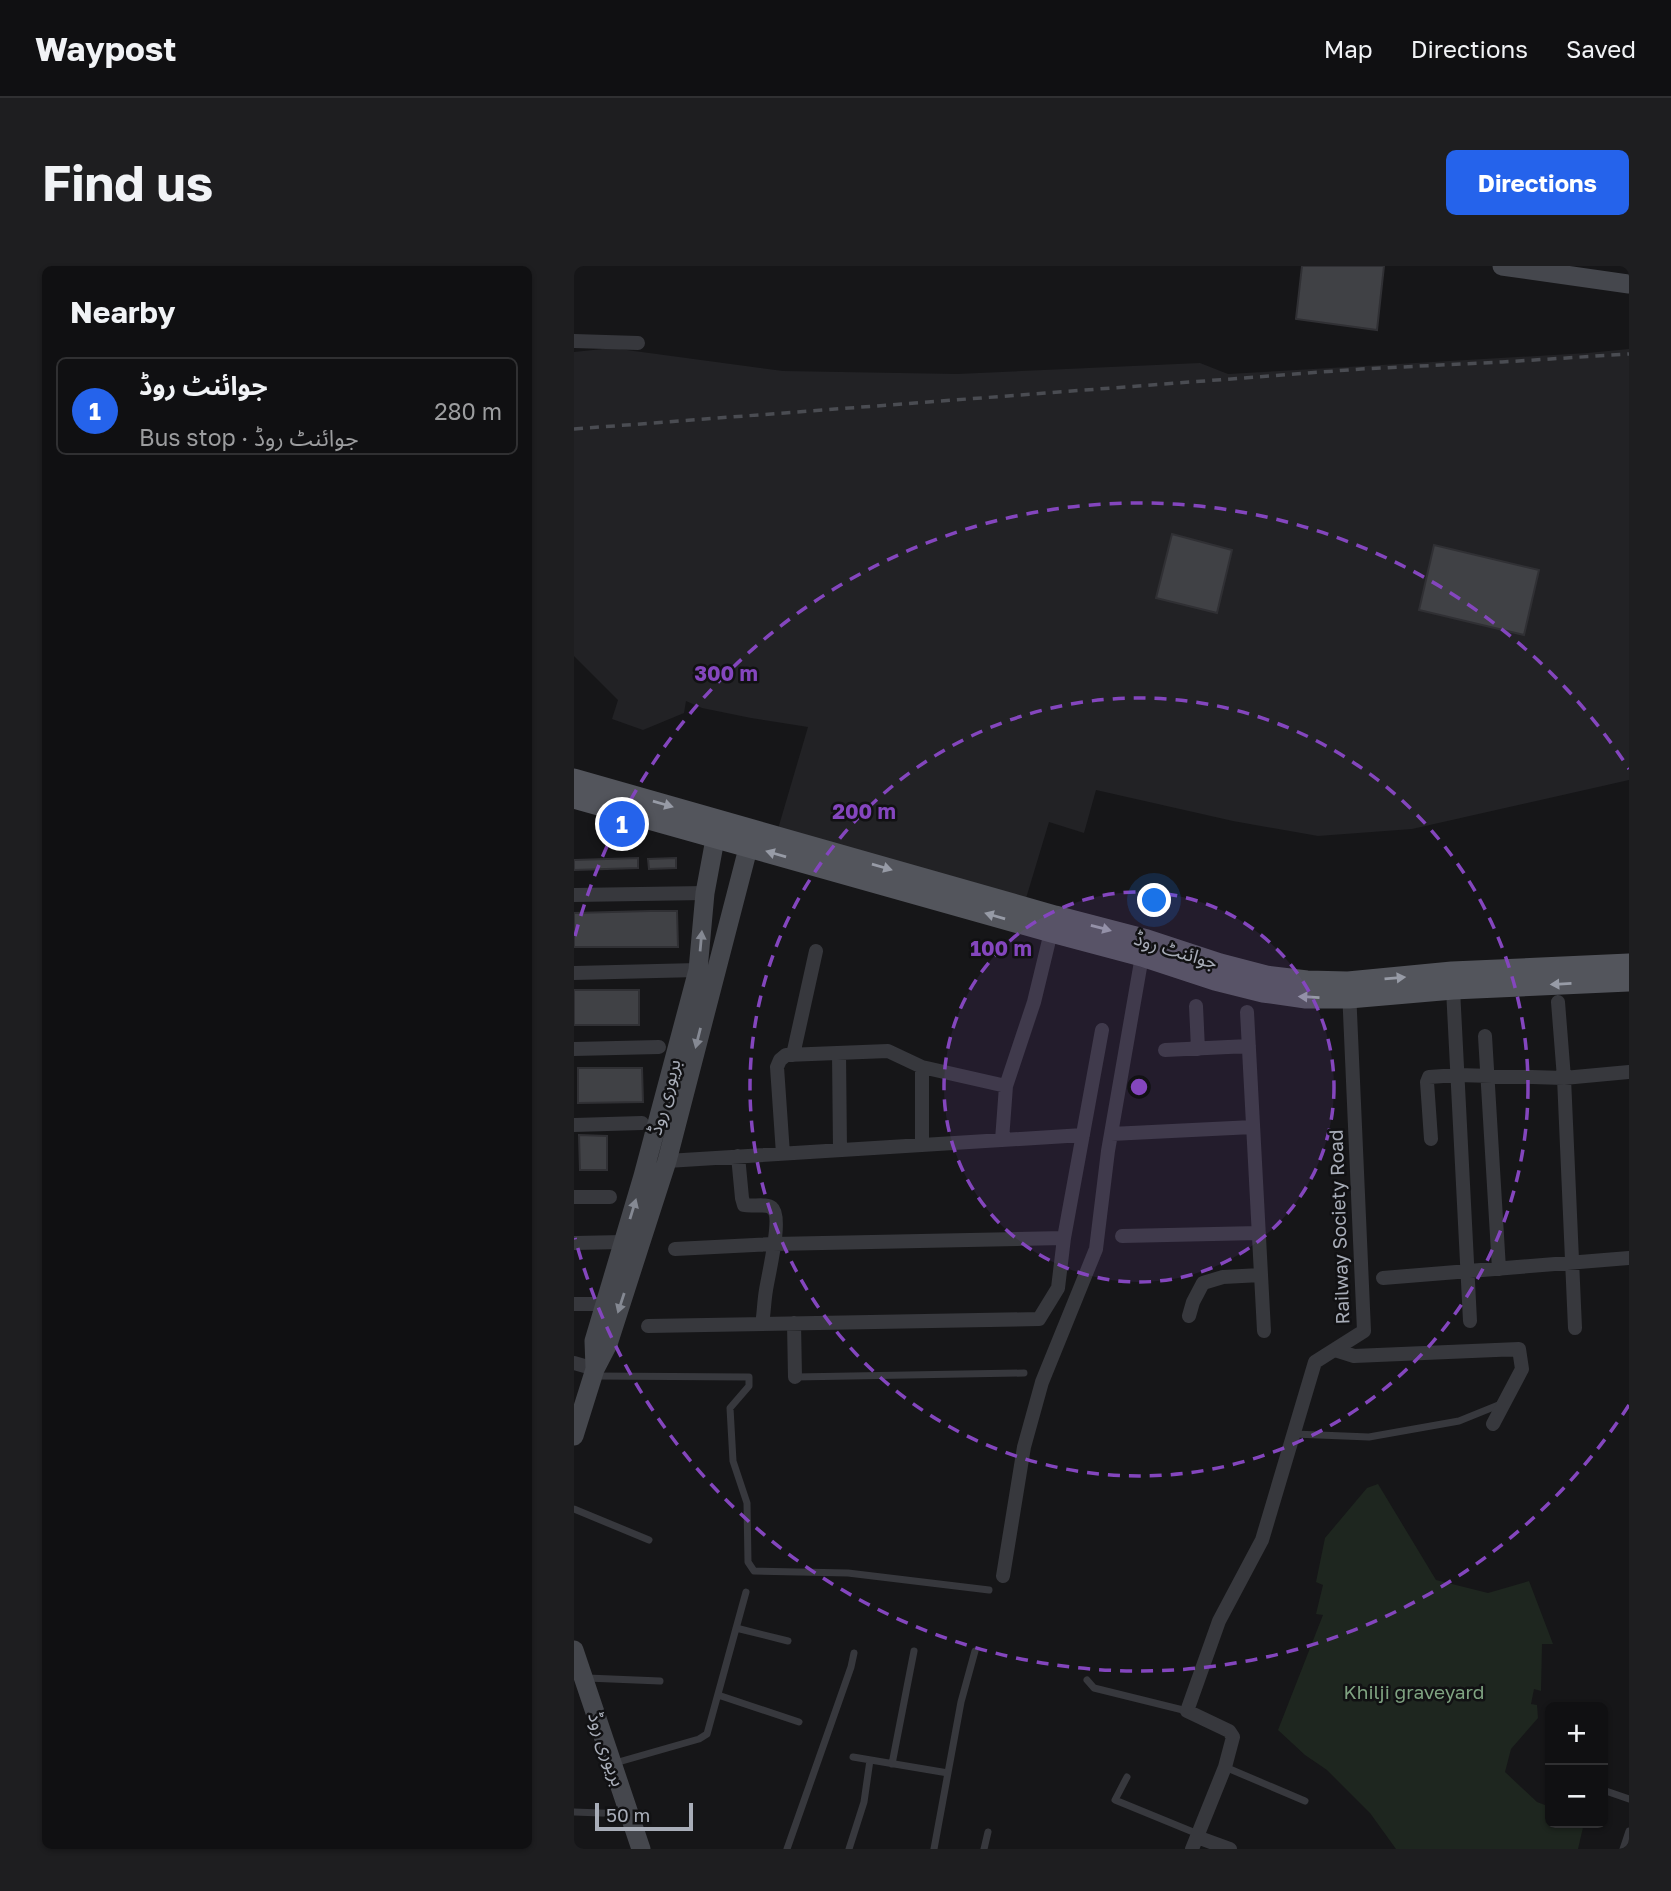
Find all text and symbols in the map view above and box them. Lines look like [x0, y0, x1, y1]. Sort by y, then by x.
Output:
text: Waypost [35, 29, 176, 68]
text: Map [1324, 34, 1373, 63]
text: Directions [1411, 34, 1528, 63]
text: Saved [1566, 34, 1636, 63]
button: Directions [1446, 150, 1629, 215]
text: Find us [42, 153, 213, 212]
text: Nearby [70, 294, 175, 330]
text: جوائنٹ روڈ [139, 370, 268, 401]
text: 1 [89, 397, 101, 425]
text: 280 m [434, 397, 502, 425]
text: Bus stop · جوائنٹ روڈ [139, 423, 359, 451]
text: 300 m [694, 660, 758, 686]
pin: 1 [599, 798, 645, 850]
text: 200 m [832, 798, 896, 824]
one-way arrow [653, 800, 674, 810]
one-way arrow [765, 848, 786, 858]
one-way arrow [872, 862, 893, 872]
your location [1137, 883, 1171, 917]
one-way arrow [984, 910, 1006, 921]
one-way arrow [1090, 923, 1112, 934]
street label: جوائنٹ روڈ [1131, 926, 1221, 974]
one-way arrow [696, 930, 707, 952]
text: 100 m [970, 935, 1032, 961]
one-way arrow [1384, 972, 1406, 983]
one-way arrow [1550, 979, 1572, 990]
one-way arrow [1298, 991, 1320, 1002]
one-way arrow [692, 1027, 703, 1049]
street label: بریوری روڈ [642, 1057, 686, 1137]
centre of rings [1127, 1075, 1151, 1099]
street label: Railway Society Road [1324, 1129, 1353, 1325]
one-way arrow [628, 1198, 638, 1219]
one-way arrow [616, 1293, 626, 1314]
park label: Khilji graveyard [1344, 1680, 1484, 1703]
map controls [1545, 1702, 1608, 1828]
button: + [1545, 1702, 1608, 1765]
street label: بریوری روڈ [583, 1708, 631, 1790]
button: − [1545, 1765, 1608, 1828]
scale bar [595, 1800, 693, 1832]
text: 50 m [606, 1803, 650, 1826]

